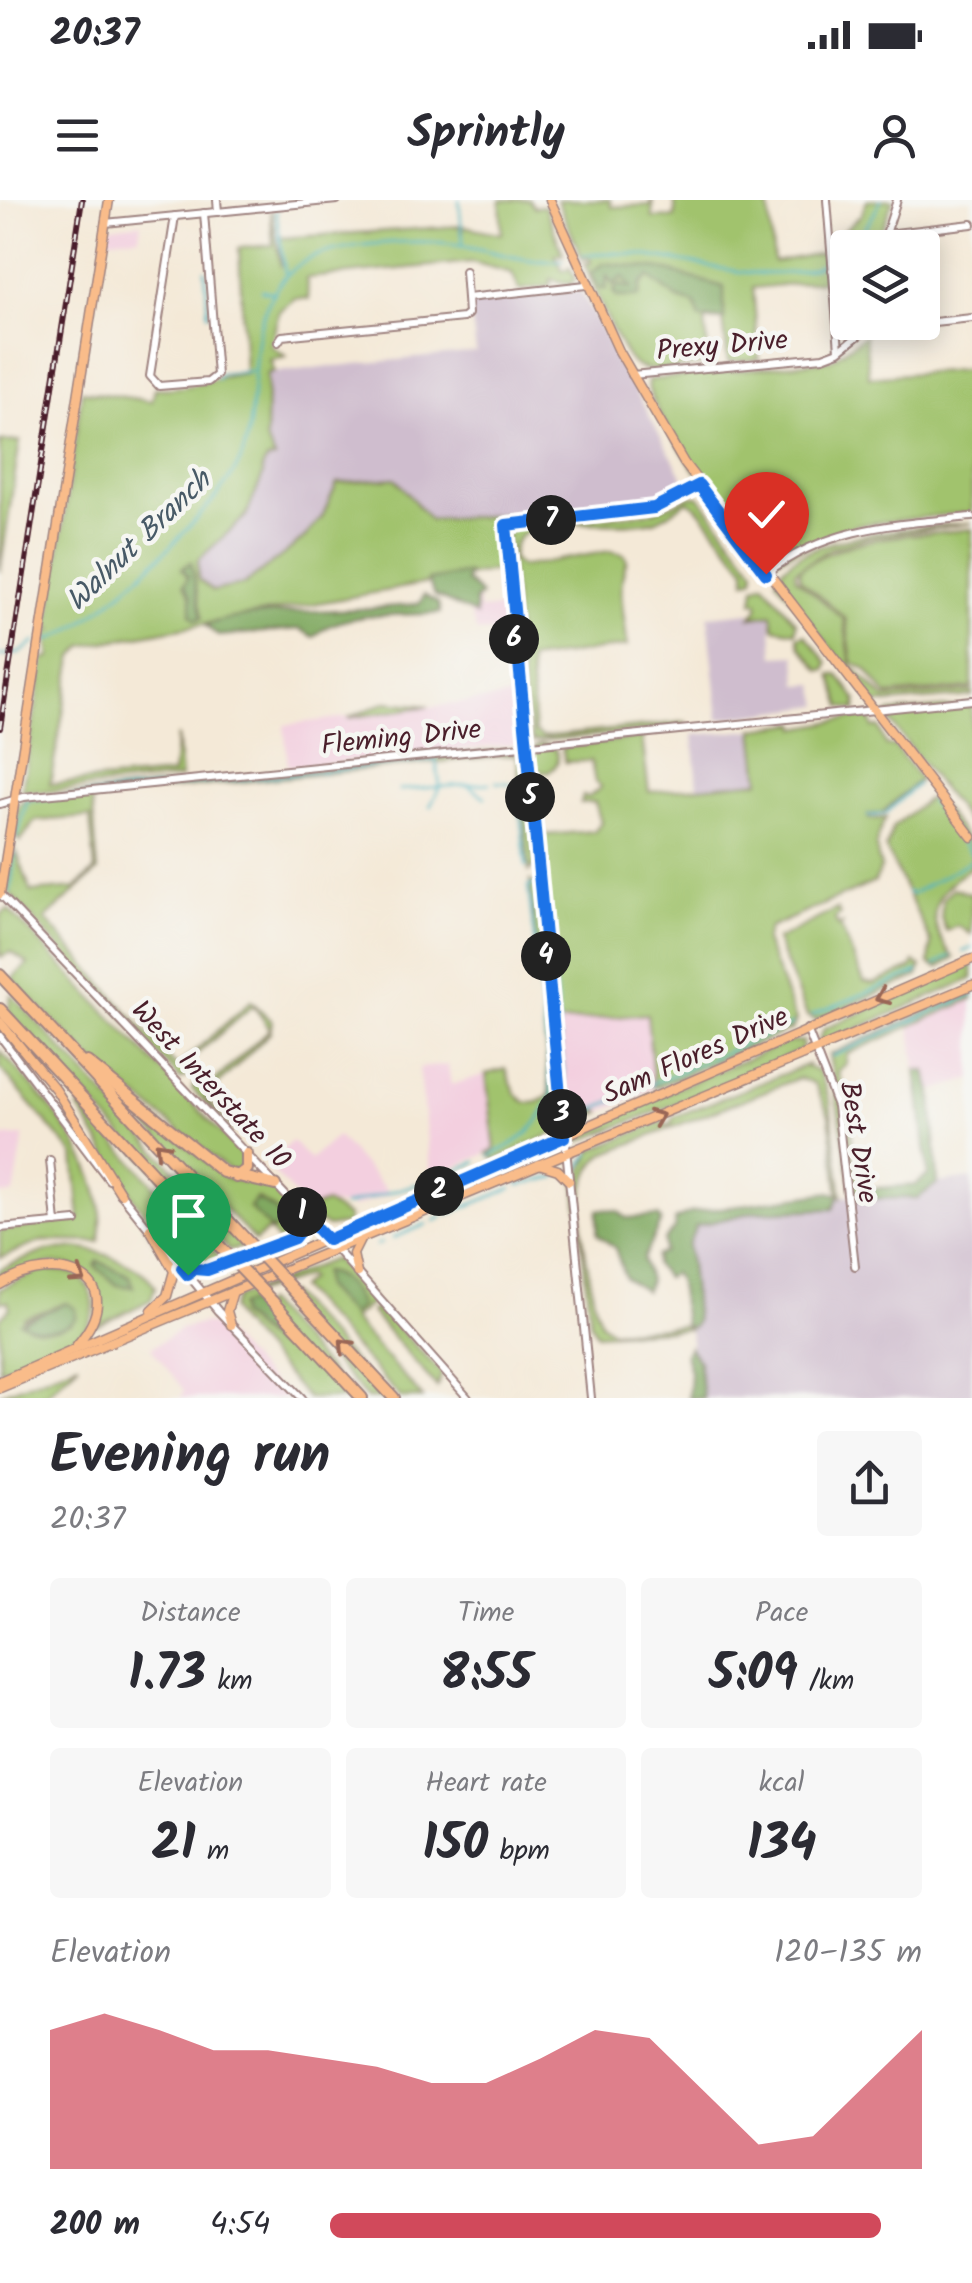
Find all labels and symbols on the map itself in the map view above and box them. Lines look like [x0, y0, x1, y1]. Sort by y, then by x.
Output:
street label: Prexy Drive [655, 318, 790, 375]
water label: Walnut Branch [55, 457, 226, 624]
pin [724, 472, 809, 575]
pin: 7 [526, 495, 576, 545]
pin: 6 [489, 614, 539, 664]
street label: Fleming Drive [319, 708, 484, 769]
pin: 5 [505, 772, 555, 822]
pin: 4 [521, 931, 571, 981]
one-way arrow [874, 985, 892, 1005]
street label: West Interstate 10 [119, 991, 301, 1181]
street label: Sam Flores Drive [596, 995, 796, 1117]
street label: Best Drive [826, 1078, 889, 1207]
pin: 3 [537, 1089, 587, 1139]
one-way arrow [647, 1109, 665, 1129]
one-way arrow [155, 1141, 173, 1160]
pin: 2 [414, 1166, 464, 1216]
pin [146, 1173, 231, 1276]
pin: 1 [277, 1187, 327, 1237]
one-way arrow [68, 1265, 86, 1284]
one-way arrow [338, 1338, 356, 1357]

